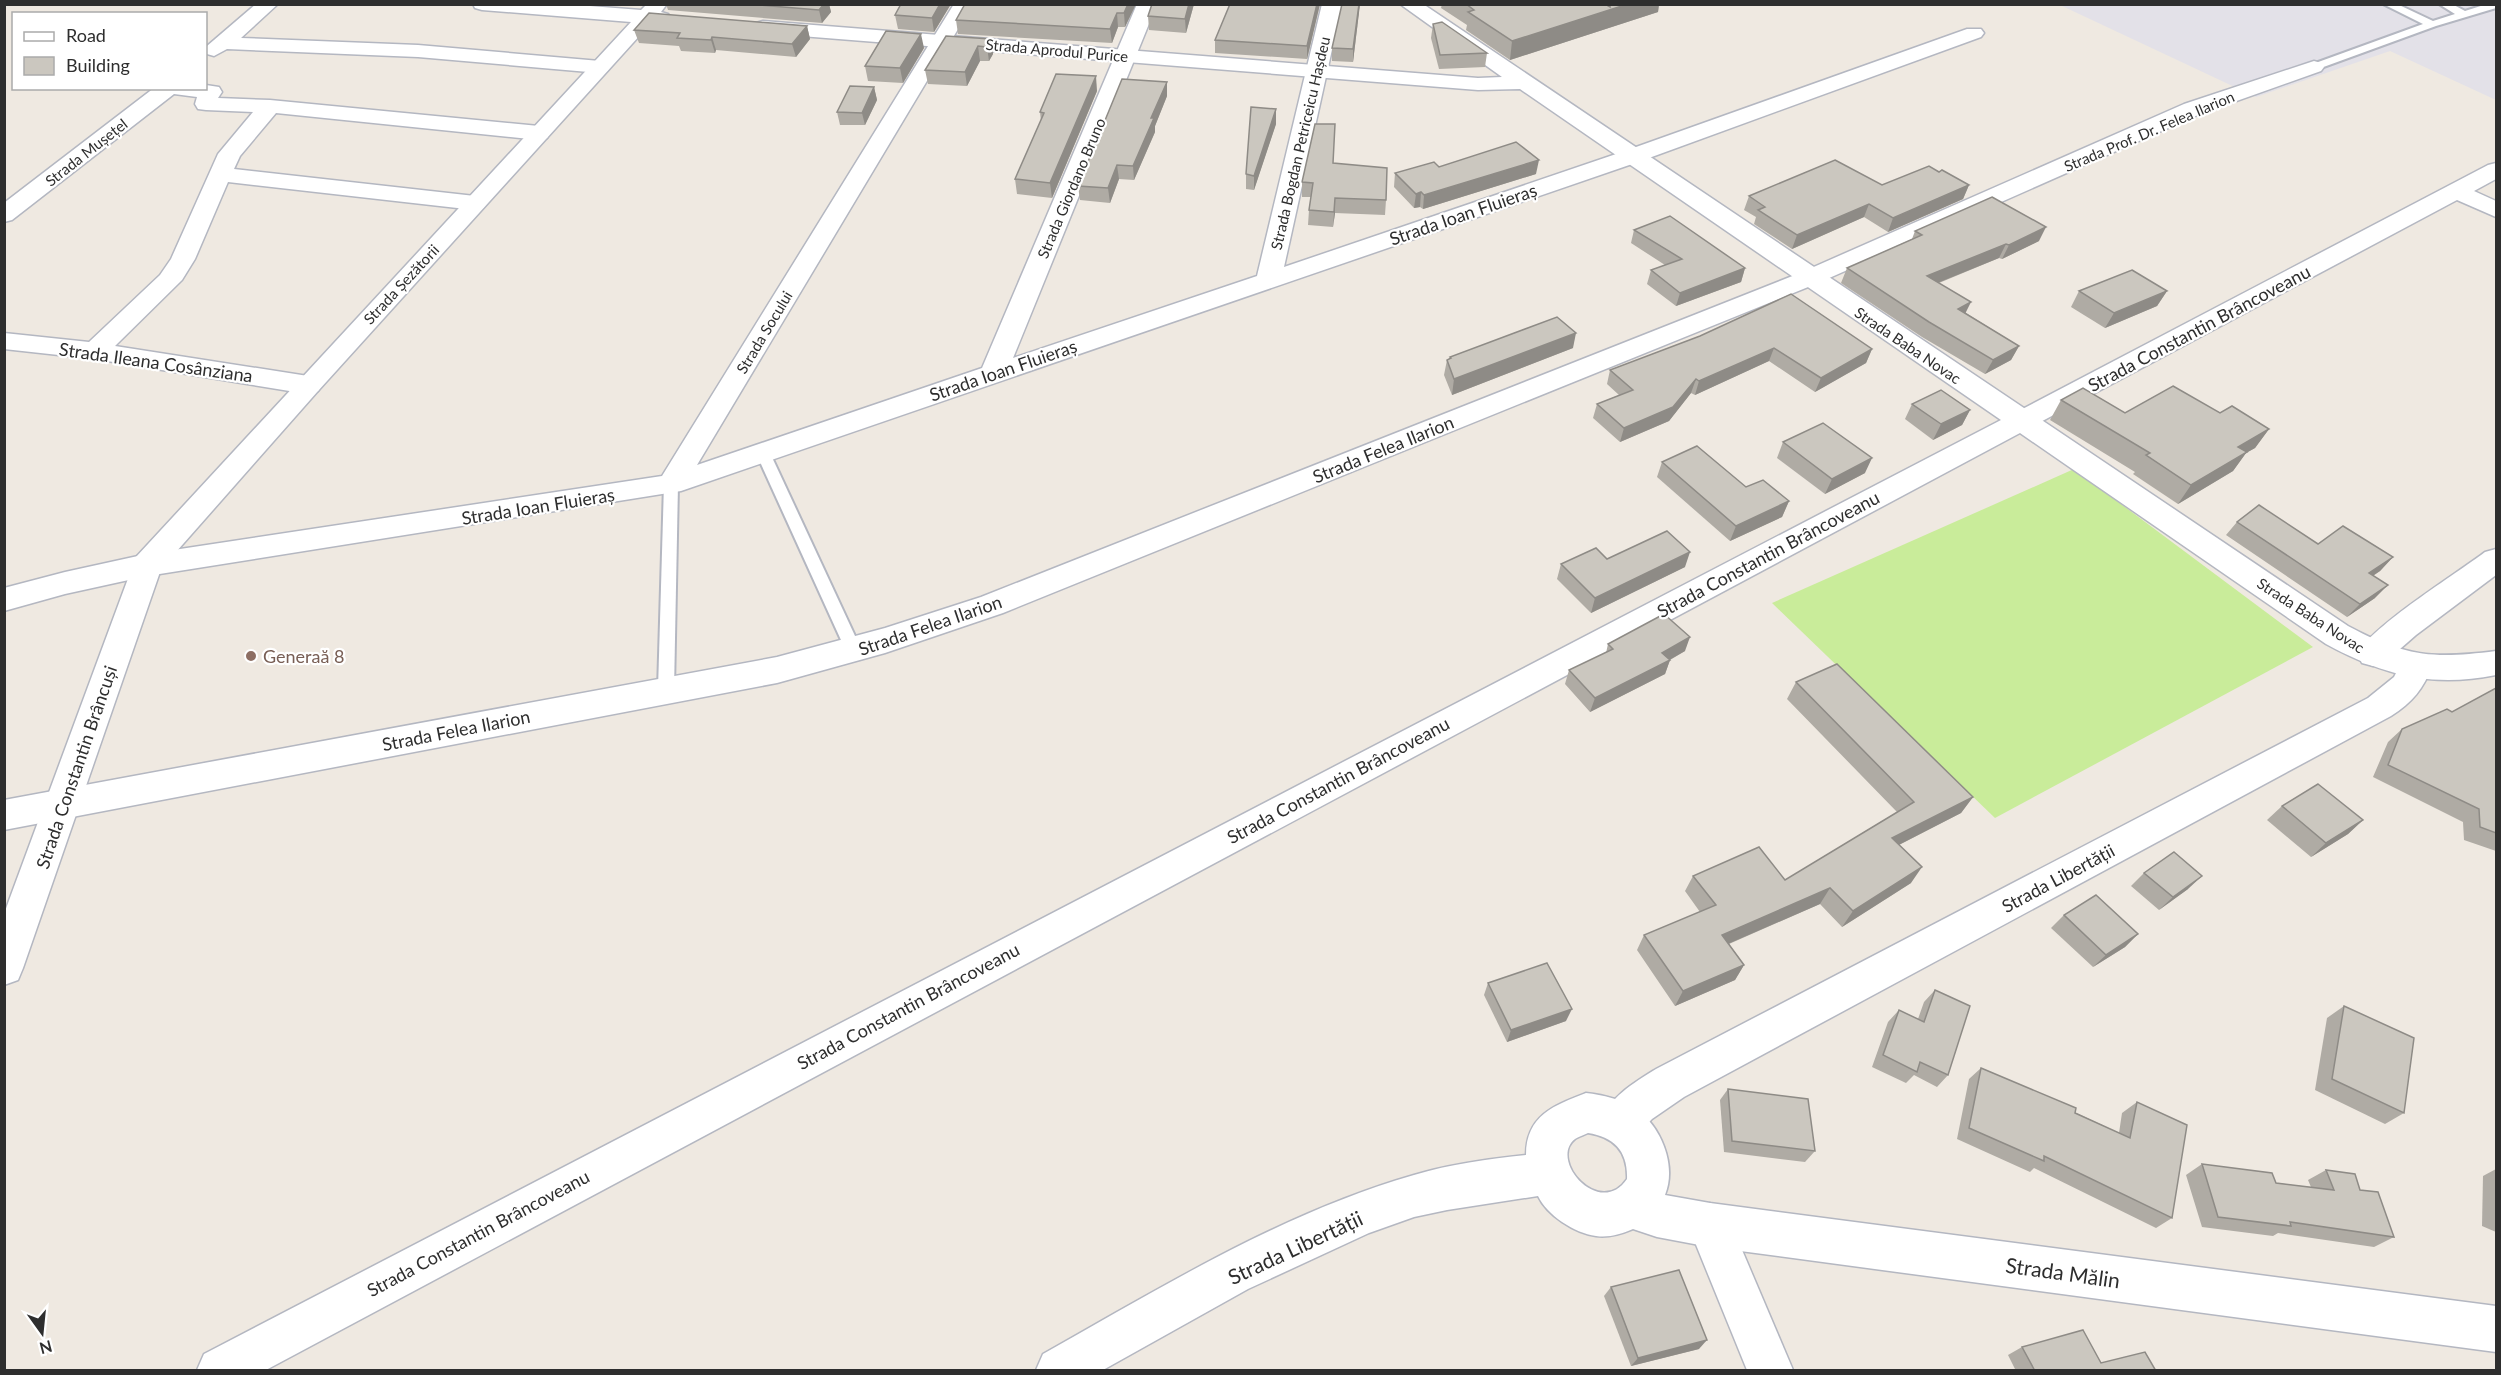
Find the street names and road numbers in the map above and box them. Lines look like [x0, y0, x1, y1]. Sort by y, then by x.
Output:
street label: Strada Aprodul Purice [985, 35, 1129, 65]
street label: Strada Bogdan Petriceicu Hașdeu [1267, 35, 1333, 251]
street label: Strada Prof. Dr. Felea Ilarion [2061, 87, 2237, 175]
street label: Strada Mușețel [41, 114, 131, 190]
street label: Strada Giordano Bruno [1033, 115, 1109, 261]
street label: Strada Ioan Fluieraș [1386, 178, 1540, 250]
street label: Strada Șezătorii [360, 240, 442, 328]
street label: Strada Constantin Brâncoveanu [2084, 260, 2314, 396]
street label: Strada Socului [732, 287, 796, 377]
street label: Strada Baba Novac [1852, 303, 1964, 387]
street label: Strada Ioan Fluieraș [926, 334, 1080, 406]
street label: Strada Ileana Cosânziana [58, 338, 254, 386]
street label: Strada Felea Ilarion [1309, 411, 1457, 487]
street label: Strada Ioan Fluieraș [460, 483, 616, 529]
street label: Strada Constantin Brâncoveanu [1653, 486, 1883, 622]
street label: Strada Baba Novac [2254, 574, 2368, 656]
street label: Strada Felea Ilarion [855, 590, 1005, 660]
street label: Strada Constantin Brâncuși [31, 663, 121, 871]
street label: Strada Felea Ilarion [380, 705, 532, 755]
street label: Strada Constantin Brâncoveanu [1223, 712, 1453, 848]
street label: Strada Libertății [1998, 839, 2118, 917]
street label: Strada Constantin Brâncoveanu [793, 938, 1023, 1074]
street label: Strada Constantin Brâncoveanu [363, 1165, 593, 1301]
street label: Strada Libertății [1224, 1205, 1366, 1289]
street label: Strada Mălin [2004, 1252, 2122, 1292]

